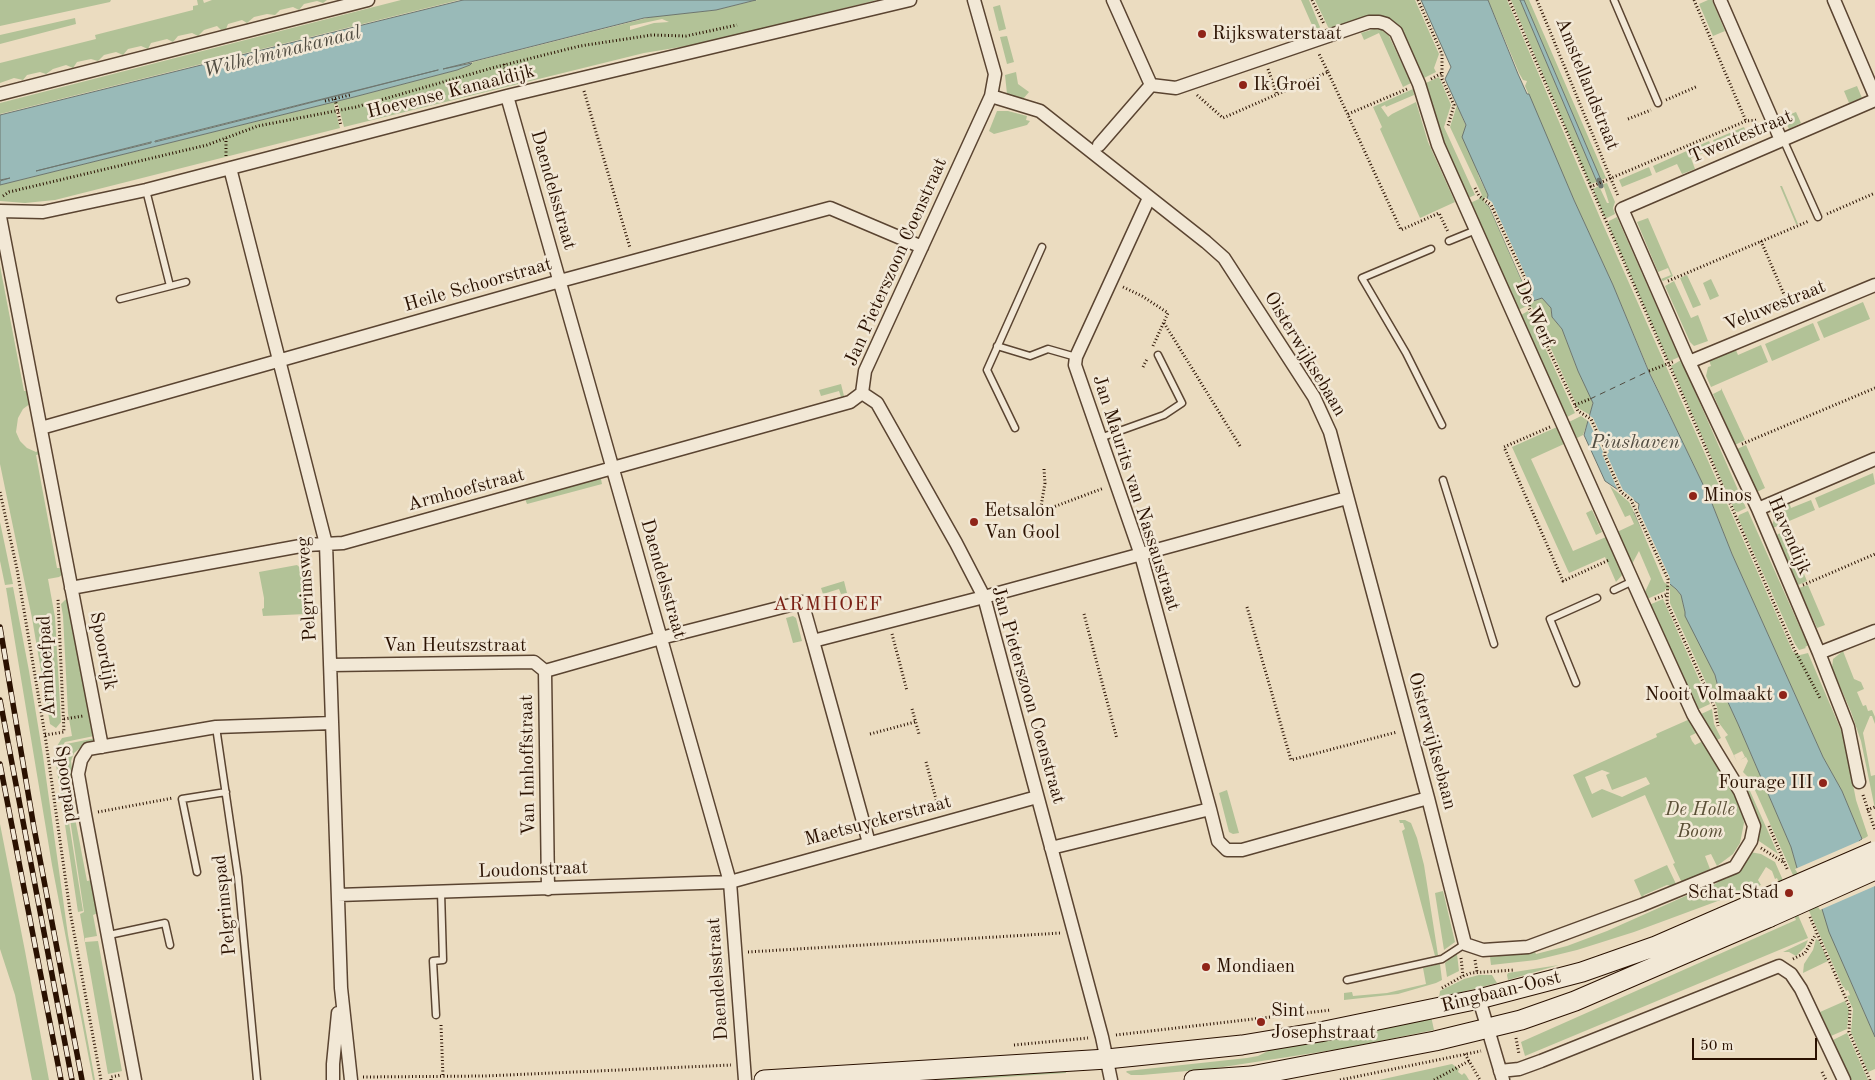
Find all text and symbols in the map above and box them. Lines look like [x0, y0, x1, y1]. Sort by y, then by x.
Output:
street label: Amstellandstraat [1550, 14, 1624, 154]
water label: Wilhelminakanaal [201, 21, 363, 83]
place label: Rijkswaterstaat [1212, 23, 1342, 45]
marker: Rijkswaterstaat [1196, 28, 1208, 40]
street label: Hoevense Kanaaldijk [365, 60, 537, 124]
place label: Ik Groei [1253, 74, 1320, 96]
marker: Ik Groei [1237, 79, 1249, 91]
street label: Twentestraat [1686, 105, 1796, 169]
street label: Daendelsstraat [525, 128, 581, 252]
street label: Jan Pieterszoon Coenstraat [840, 154, 952, 370]
street label: Heile Schoorstraat [401, 253, 555, 317]
street label: Veluwestraat [1721, 275, 1829, 337]
street label: De Werf [1509, 277, 1559, 351]
street label: Oisterwijksebaan [1259, 288, 1351, 420]
street label: Jan Maurits van Nassaustraat [1087, 372, 1185, 614]
water label: Piushaven [1590, 431, 1680, 455]
street label: Armhoefstraat [405, 463, 527, 517]
place label: Minos [1703, 485, 1752, 507]
marker: Minos [1687, 490, 1699, 502]
street label: Havendijk [1762, 493, 1816, 579]
place label: Eetsalon Van Gool [984, 500, 1060, 544]
marker: Eetsalon Van Gool [968, 516, 980, 528]
street label: Daendelsstraat [635, 517, 691, 641]
street label: Pelgrimsweg [292, 536, 322, 642]
street label: Jan Pieterszoon Coenstraat [986, 583, 1070, 807]
district label: ARMHOEF [772, 593, 884, 617]
street label: Spoordijk [84, 610, 122, 692]
street label: Armhoefpad [33, 615, 61, 717]
street label: Van Heutszstraat [383, 635, 527, 657]
street label: Oisterwijksebaan [1403, 670, 1461, 812]
place label: Nooit Volmaakt [1645, 684, 1773, 706]
marker: Nooit Volmaakt [1777, 689, 1789, 701]
street label: Van Imhoffstraat [515, 694, 541, 836]
street label: Spoorpad [49, 744, 83, 824]
place label: Fourage III [1718, 772, 1813, 794]
marker: Fourage III [1817, 777, 1829, 789]
street label: Maetsuyckerstraat [802, 790, 954, 852]
park label: De Holle Boom [1665, 799, 1735, 843]
street label: Pelgrimspad [208, 853, 242, 957]
street label: Loudonstraat [478, 857, 588, 883]
place label: Schat-Stad [1688, 882, 1779, 904]
marker: Schat-Stad [1783, 887, 1795, 899]
street label: Daendelsstraat [702, 917, 734, 1041]
place label: Mondiaen [1216, 956, 1295, 978]
marker: Mondiaen [1200, 961, 1212, 973]
street label: Ringbaan-Oost [1439, 966, 1563, 1018]
place label: Sint Josephstraat [1271, 1000, 1376, 1044]
marker: Sint Josephstraat [1255, 1016, 1267, 1028]
scale bar [1695, 1028, 1820, 1060]
text: 50 m [1700, 1039, 1734, 1054]

